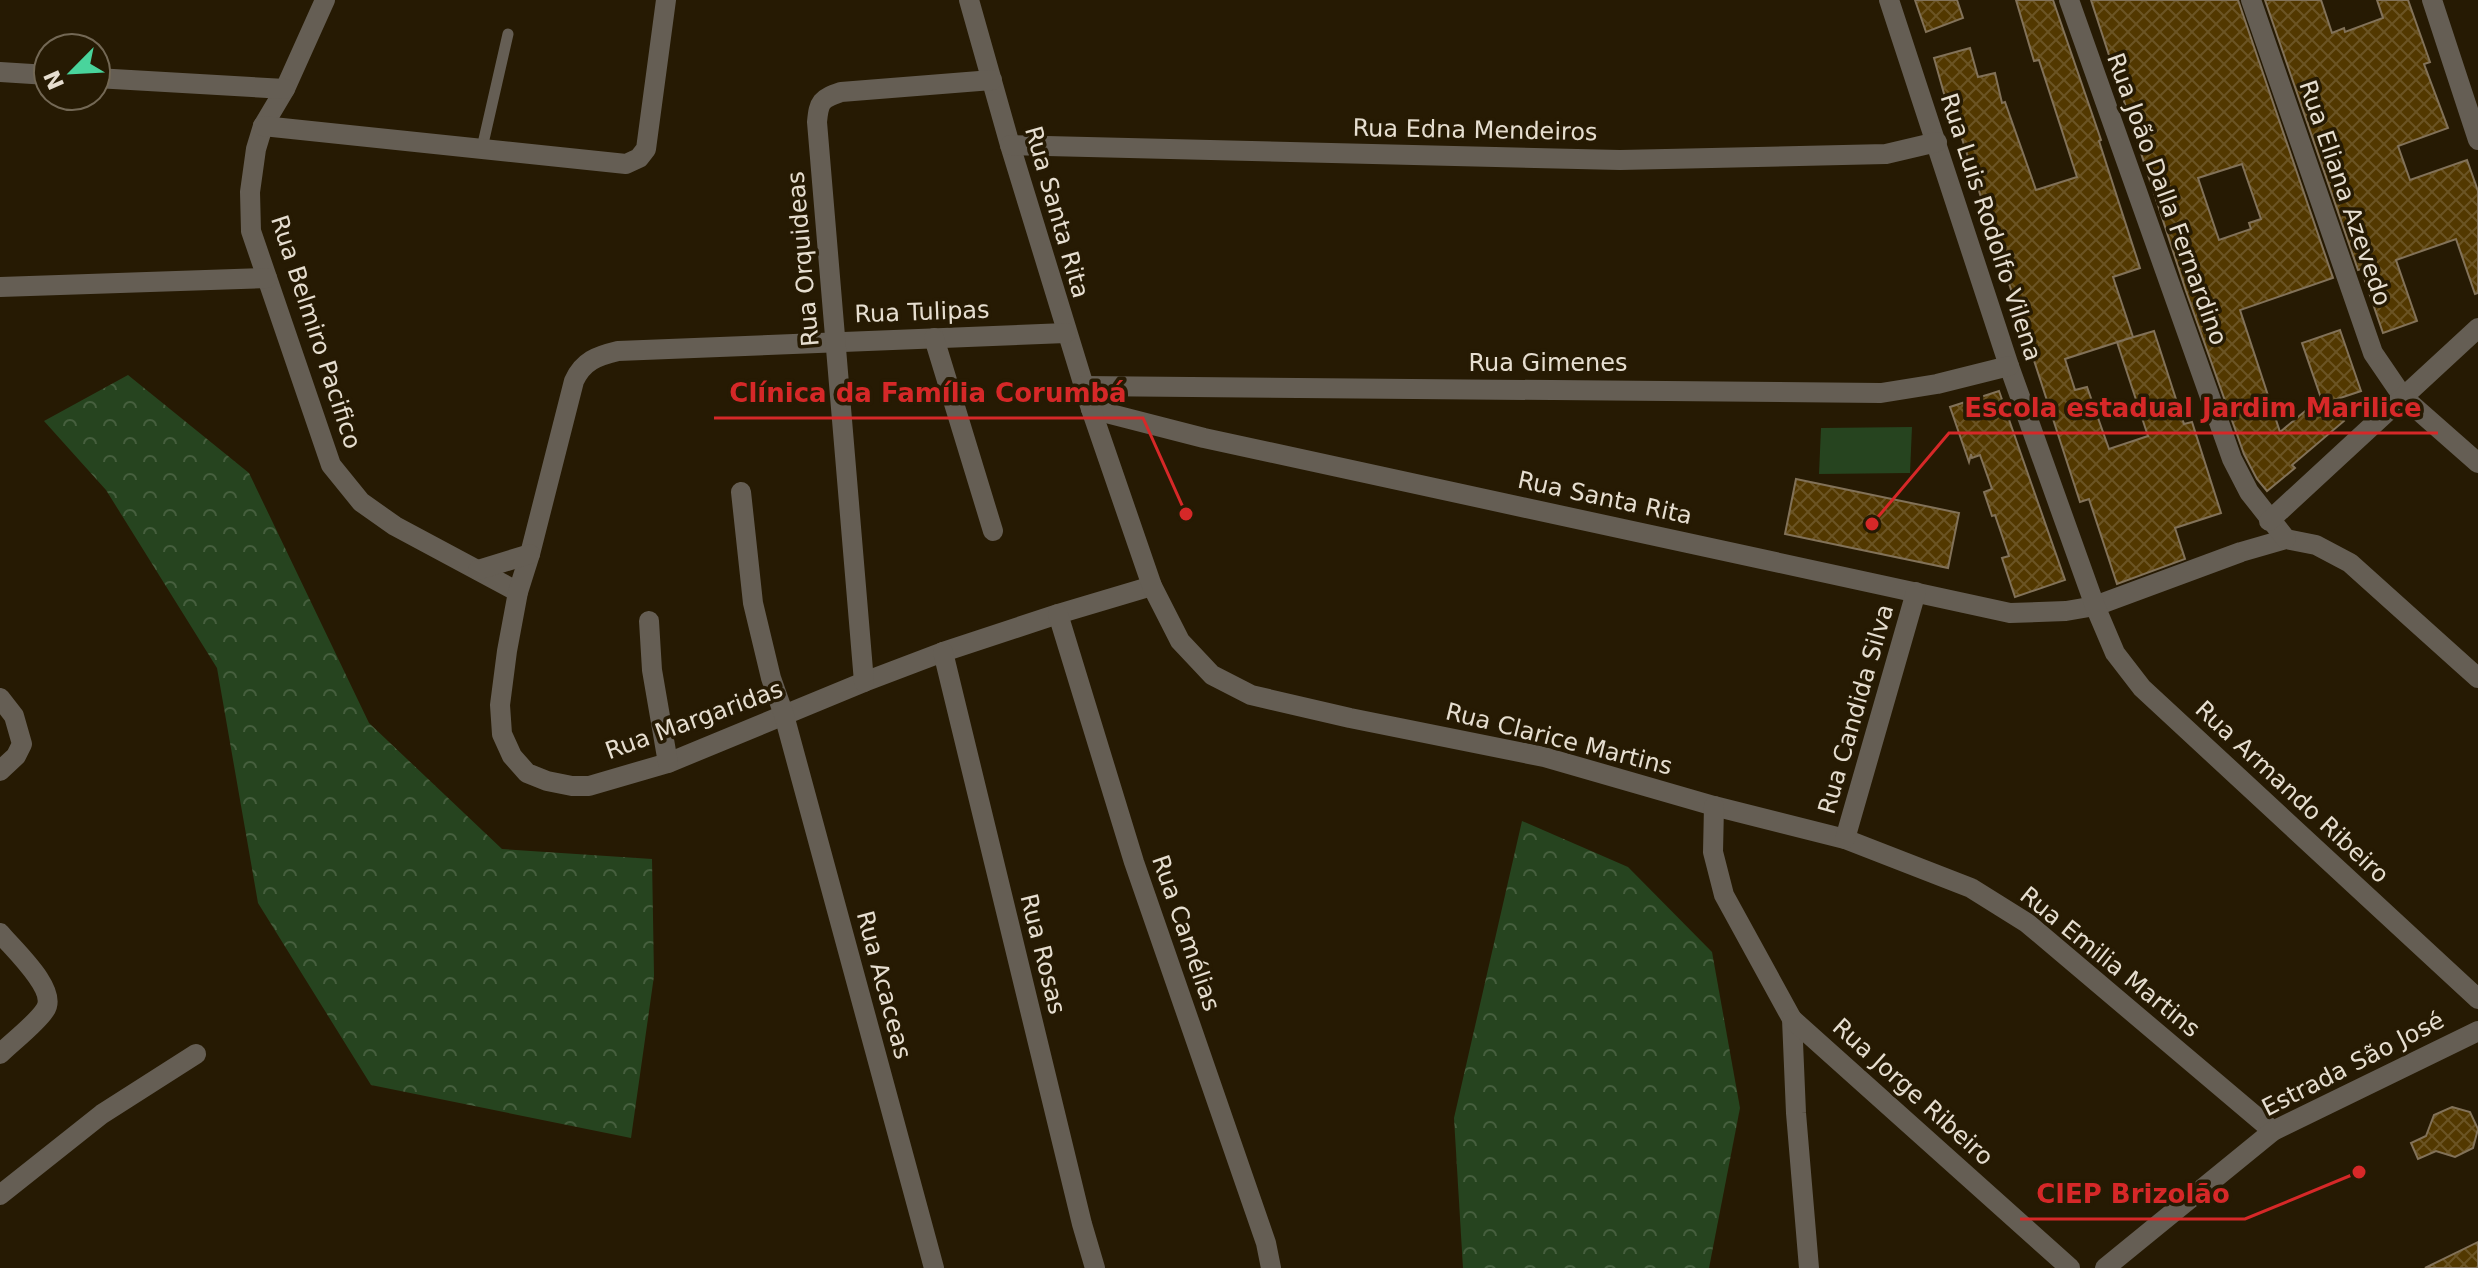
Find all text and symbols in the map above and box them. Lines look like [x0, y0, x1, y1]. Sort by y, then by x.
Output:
north arrow [32, 32, 112, 112]
street label: Rua João Dalla Fernardino [2101, 49, 2233, 349]
text: N [39, 66, 69, 93]
street label: Rua Eliana Azevedo [2293, 77, 2397, 309]
street label: Rua Luis Rodolfo Vilena [1934, 90, 2048, 364]
street label: Rua Edna Mendeiros [1352, 114, 1598, 146]
street label: Rua Santa Rita [1019, 123, 1095, 301]
street label: Rua Orquideas [781, 170, 825, 348]
street label: Rua Belmiro Pacifico [265, 212, 367, 452]
street label: Rua Tulipas [854, 296, 990, 328]
street label: Rua Gimenes [1468, 349, 1628, 377]
callout: Clínica da Família Corumbá [714, 368, 1143, 418]
text: Clínica da Família Corumbá [729, 378, 1127, 408]
callout: Escola estadual Jardim Marilice [1949, 383, 2438, 433]
text: Escola estadual Jardim Marilice [1964, 393, 2422, 423]
street label: Rua Santa Rita [1515, 466, 1695, 530]
street label: Rua Candida Silva [1813, 601, 1899, 817]
street label: Rua Margaridas [601, 675, 787, 765]
street label: Rua Armando Ribeiro [2190, 695, 2394, 889]
street label: Rua Clarice Martins [1443, 697, 1675, 781]
street label: Rua Camélias [1146, 851, 1226, 1015]
street label: Rua Emilia Martins [2014, 881, 2206, 1043]
street label: Rua Rosas [1015, 891, 1071, 1017]
street label: Rua Acaceas [851, 908, 917, 1062]
street label: Estrada São José [2257, 1006, 2449, 1122]
street label: Rua Jorge Ribeiro [1827, 1013, 1999, 1171]
callout: CIEP Brizolão [2020, 1169, 2245, 1219]
text: CIEP Brizolão [2036, 1179, 2230, 1209]

